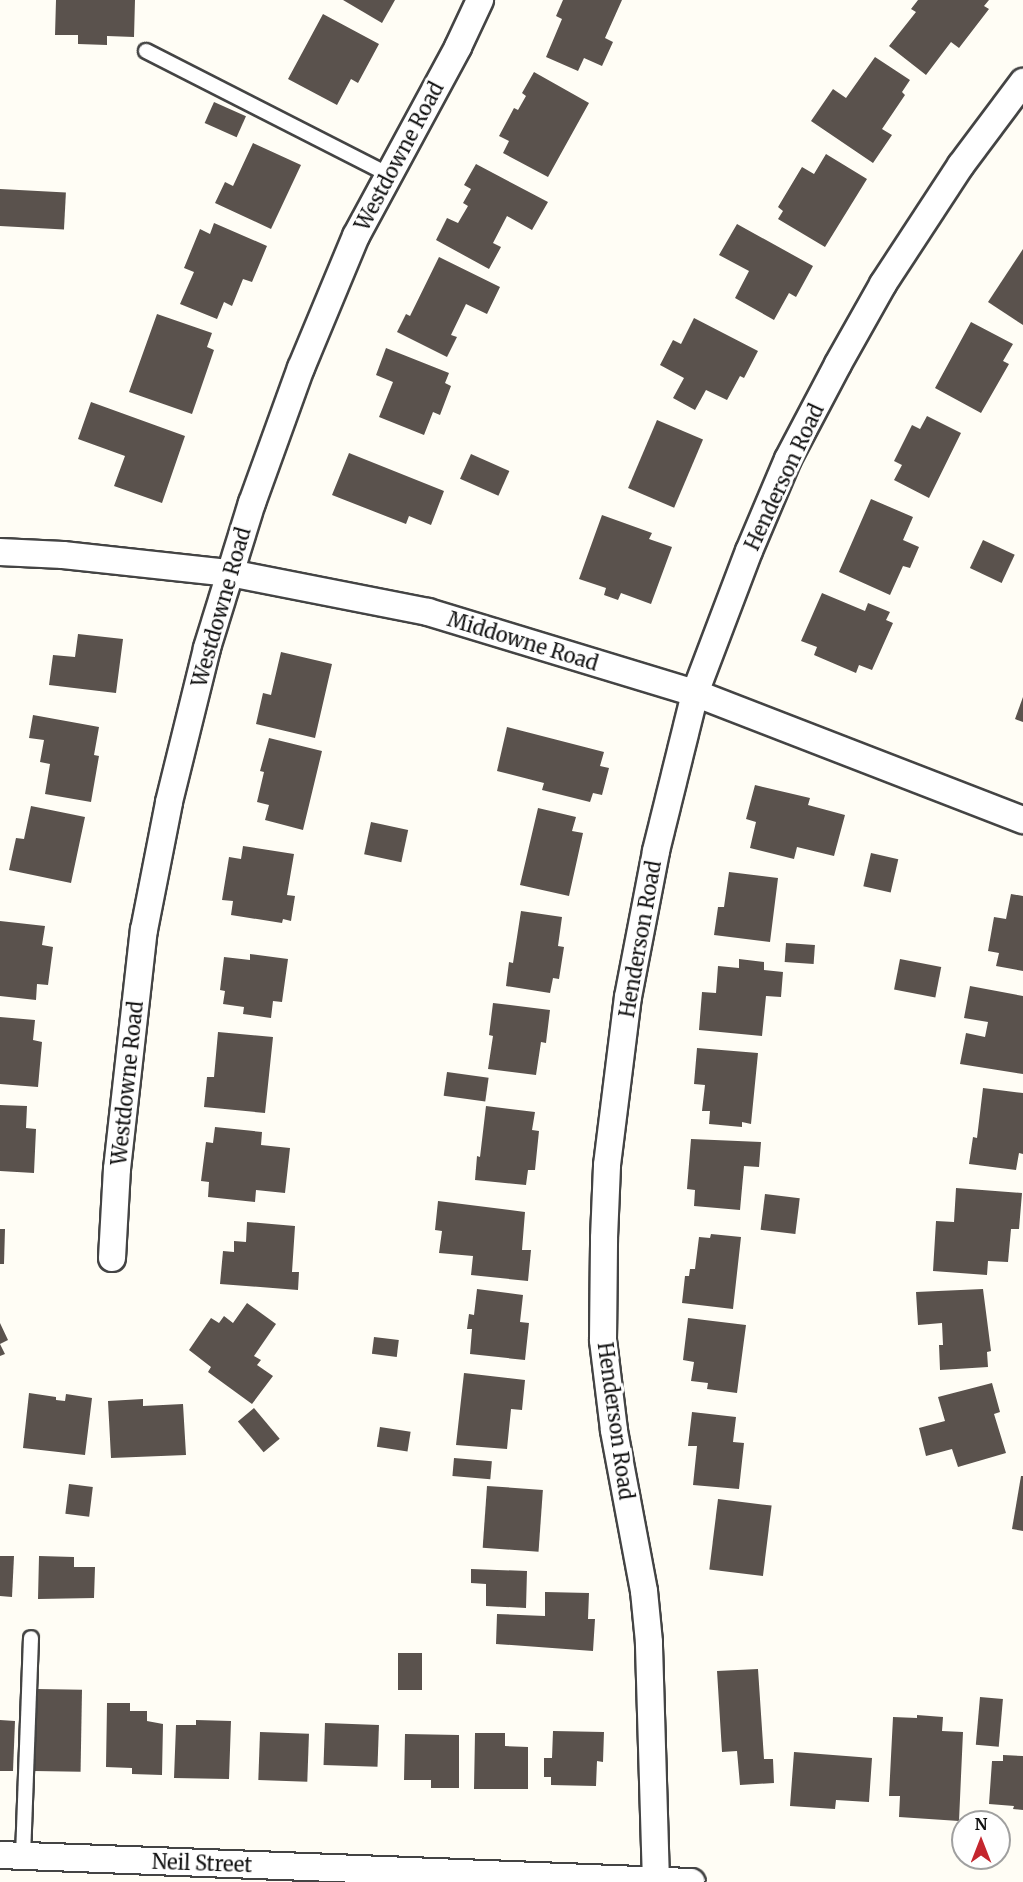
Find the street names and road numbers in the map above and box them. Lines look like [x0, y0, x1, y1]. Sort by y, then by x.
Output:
street label: Westdowne Road [350, 78, 448, 234]
street label: Henderson Road [740, 400, 828, 554]
street label: Westdowne Road [187, 524, 255, 690]
street label: Middowne Road [445, 607, 601, 675]
street label: Henderson Road [614, 859, 666, 1019]
street label: Westdowne Road [106, 1000, 148, 1166]
street label: Henderson Road [593, 1341, 639, 1501]
street label: Neil Street [151, 1849, 253, 1877]

